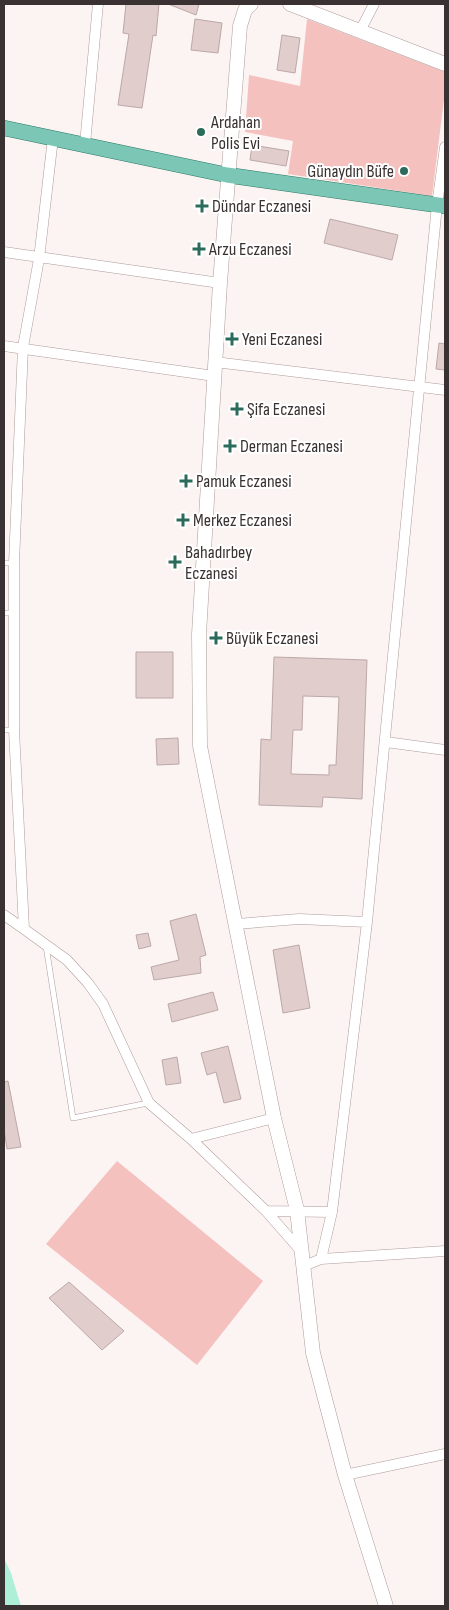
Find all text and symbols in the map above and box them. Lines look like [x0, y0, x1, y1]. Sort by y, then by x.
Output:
place label: Ardahan Polis Evi [210, 112, 261, 154]
marker: Ardahan Polis Evi [195, 126, 207, 138]
place label: Günaydın Büfe [307, 161, 394, 182]
marker: Günaydın Büfe [398, 165, 410, 177]
place label: Dündar Eczanesi [212, 196, 311, 217]
marker: Dündar Eczanesi [196, 200, 208, 212]
place label: Arzu Eczanesi [208, 239, 292, 260]
marker: Arzu Eczanesi [193, 243, 205, 255]
place label: Yeni Eczanesi [242, 329, 322, 350]
marker: Yeni Eczanesi [226, 333, 238, 345]
place label: Şifa Eczanesi [247, 399, 325, 420]
marker: Şifa Eczanesi [231, 403, 243, 415]
place label: Derman Eczanesi [240, 436, 343, 457]
marker: Derman Eczanesi [224, 440, 236, 452]
place label: Pamuk Eczanesi [196, 471, 292, 492]
marker: Pamuk Eczanesi [180, 475, 192, 487]
place label: Merkez Eczanesi [193, 510, 292, 531]
marker: Merkez Eczanesi [177, 514, 189, 526]
place label: Bahadırbey Eczanesi [185, 542, 252, 584]
marker: Bahadırbey Eczanesi [169, 556, 181, 568]
place label: Büyük Eczanesi [226, 628, 318, 649]
marker: Büyük Eczanesi [210, 632, 222, 644]

